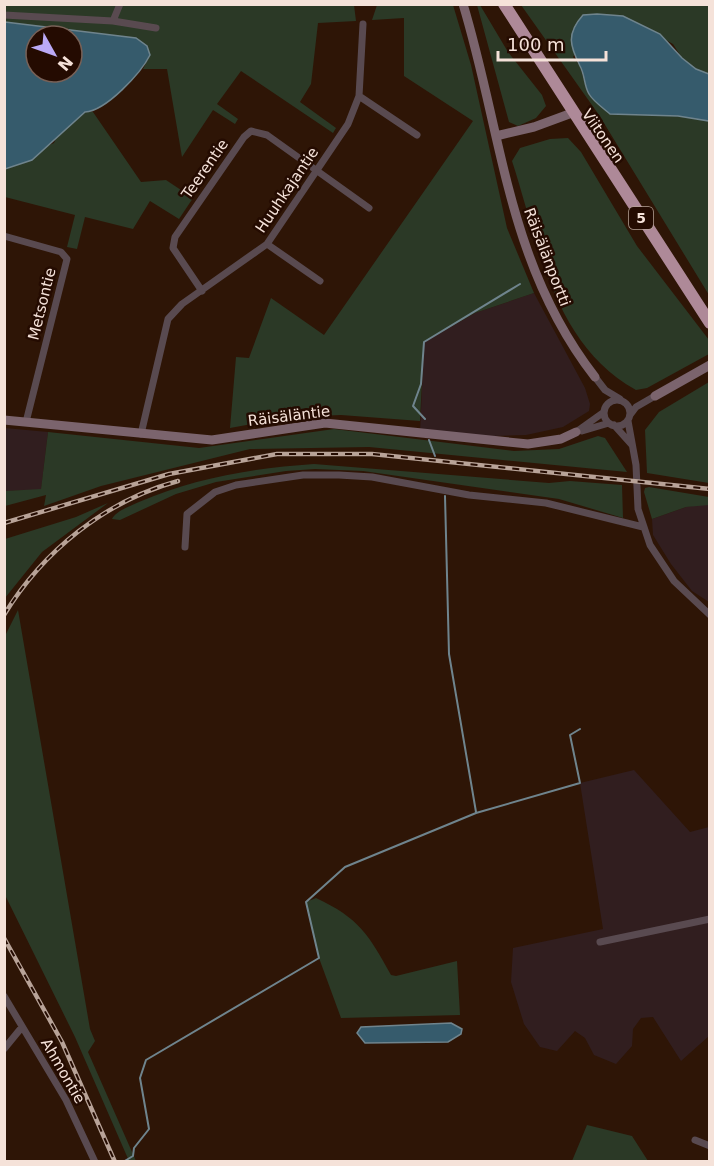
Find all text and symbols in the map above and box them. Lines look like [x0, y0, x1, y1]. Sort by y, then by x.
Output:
north arrow [24, 24, 84, 84]
scale bar [498, 24, 606, 62]
text: 100 m [507, 34, 565, 55]
text: N [54, 52, 77, 75]
street label: Viitonen [578, 106, 628, 166]
street label: Teerentie [177, 136, 232, 203]
street label: Huuhkajantie [252, 144, 322, 236]
street label: Räisälänportti [520, 205, 574, 309]
road number: 5 [629, 207, 653, 229]
street label: Metsontie [24, 266, 60, 342]
street label: Räisäläntie [247, 402, 331, 430]
street label: Ahmontie [37, 1035, 89, 1107]

